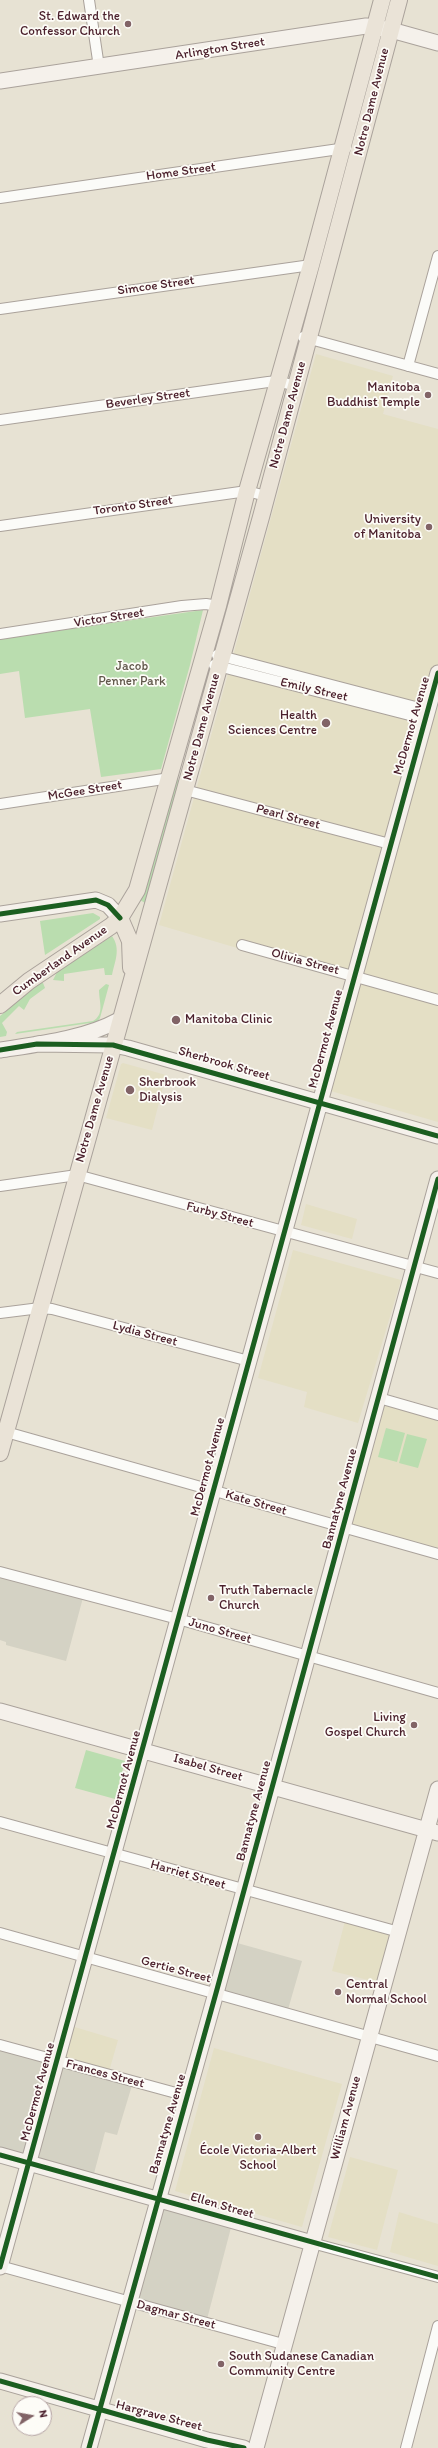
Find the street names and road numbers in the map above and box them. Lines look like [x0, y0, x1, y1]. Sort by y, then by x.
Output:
street label: Arlington Street [174, 34, 266, 64]
street label: Notre Dame Avenue [351, 47, 393, 157]
street label: Home Street [145, 159, 217, 185]
street label: Simcoe Street [116, 273, 196, 299]
street label: Notre Dame Avenue [266, 360, 310, 470]
street label: Beverley Street [105, 385, 191, 413]
street label: Toronto Street [92, 493, 174, 519]
street label: Victor Street [73, 605, 145, 631]
street label: Notre Dame Avenue [180, 672, 224, 782]
street label: Emily Street [279, 675, 349, 705]
street label: McDermot Avenue [390, 675, 434, 777]
street label: McGee Street [47, 777, 123, 805]
street label: Pearl Street [254, 801, 322, 833]
street label: Cumberland Avenue [9, 922, 111, 1000]
street label: Olivia Street [269, 945, 341, 979]
street label: McDermot Avenue [305, 988, 347, 1090]
street label: Sherbrook Street [176, 1043, 272, 1085]
street label: Notre Dame Avenue [72, 1054, 118, 1164]
street label: Furby Street [185, 1199, 255, 1231]
street label: Lydia Street [111, 1318, 179, 1350]
street label: McDermot Avenue [187, 1416, 229, 1518]
street label: Bannatyne Avenue [319, 1447, 361, 1551]
street label: Kate Street [223, 1487, 289, 1519]
street label: Juno Street [187, 1615, 253, 1647]
street label: McDermot Avenue [103, 1729, 145, 1831]
street label: Isabel Street [172, 1751, 244, 1785]
street label: Bannatyne Avenue [233, 1759, 275, 1863]
street label: Harriet Street [149, 1857, 227, 1893]
street label: Gertie Street [139, 1953, 213, 1987]
street label: McDermot Avenue [17, 2041, 59, 2143]
street label: Frances Street [64, 2056, 146, 2092]
street label: Bannatyne Avenue [146, 2072, 190, 2176]
street label: William Avenue [327, 2074, 365, 2162]
street label: Ellen Street [188, 2189, 256, 2223]
street label: Dagmar Street [135, 2297, 217, 2333]
street label: Hargrave Street [114, 2397, 204, 2435]

